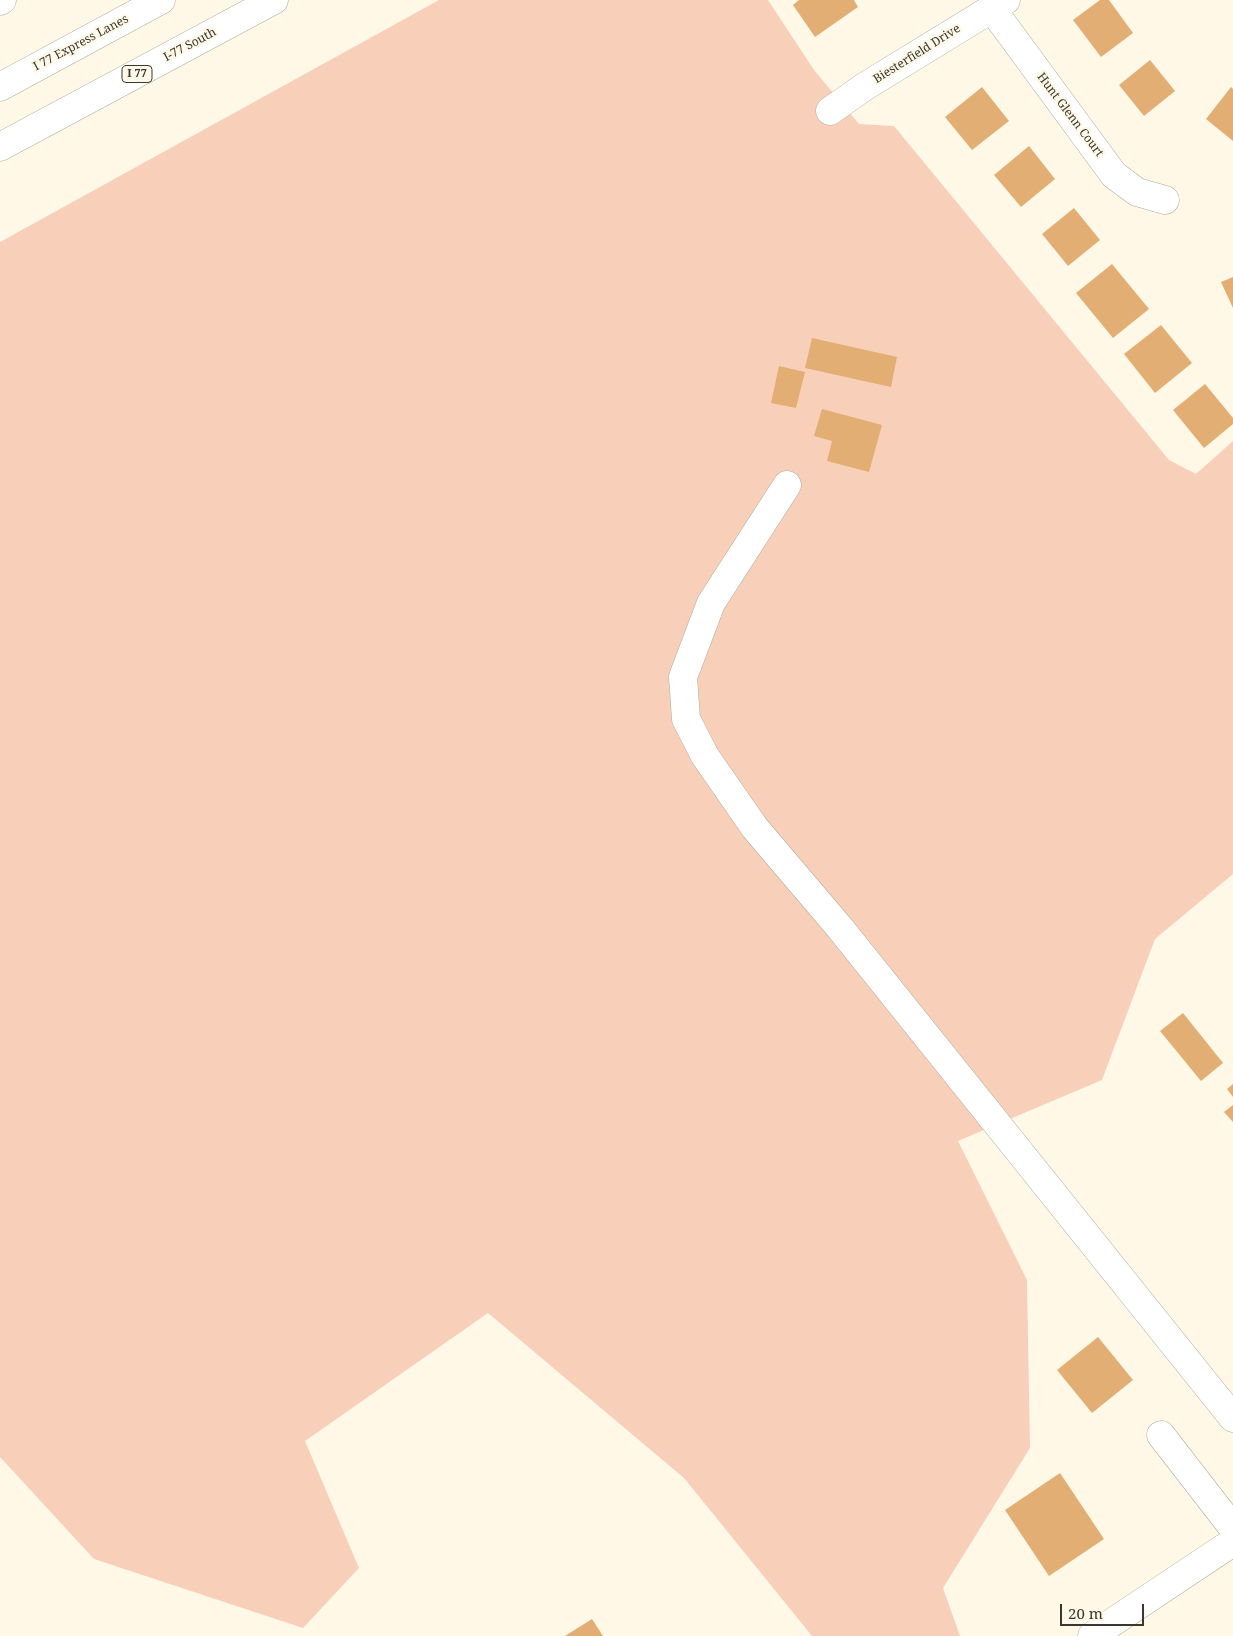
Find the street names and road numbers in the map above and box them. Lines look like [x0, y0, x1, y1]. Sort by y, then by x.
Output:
street label: I 77 Express Lanes [31, 12, 131, 74]
street label: Biesterfield Drive [871, 21, 963, 87]
street label: I-77 South [161, 25, 219, 65]
road number: I 77 [122, 66, 152, 82]
street label: Hunt Glenn Court [1034, 70, 1106, 160]

